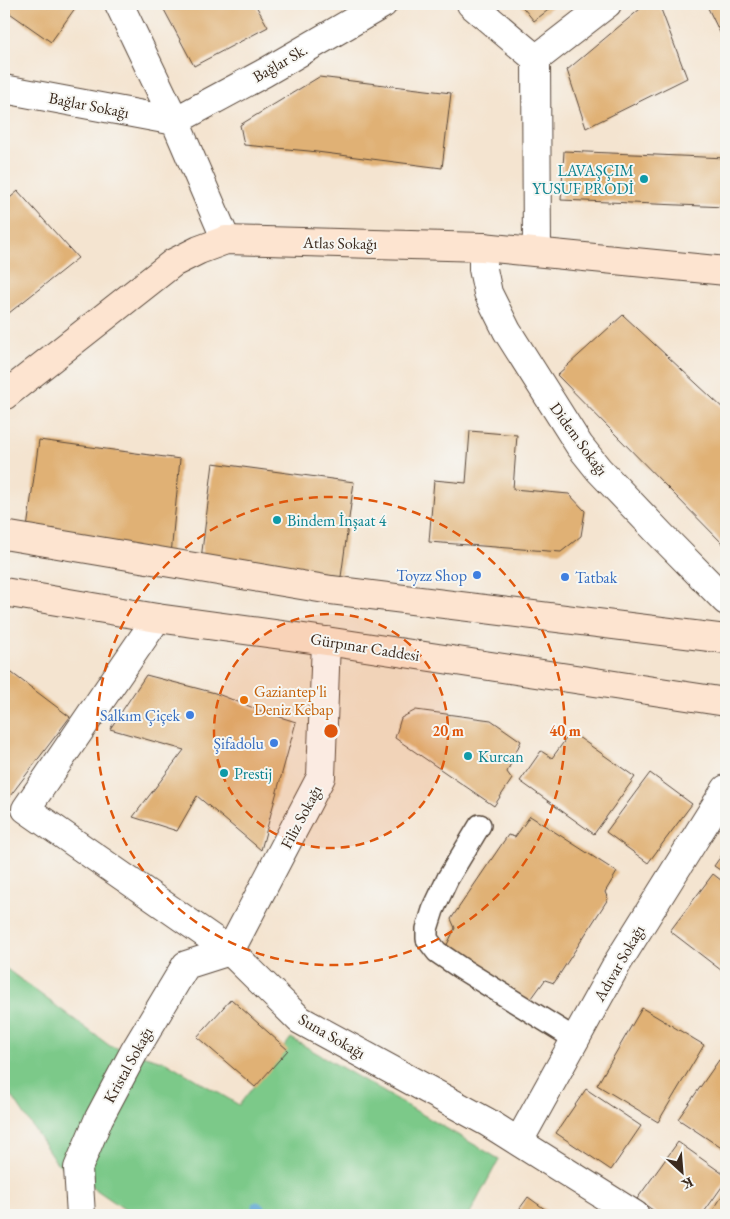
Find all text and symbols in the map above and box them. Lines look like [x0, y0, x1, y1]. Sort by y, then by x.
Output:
street label: Bağlar Sk. [249, 39, 311, 87]
street label: Bağlar Sokağı [47, 87, 131, 123]
place label: LAVAŞÇIM YUSUF PRODİ [532, 160, 635, 199]
marker: LAVAŞÇIM YUSUF PRODİ [638, 173, 650, 185]
street label: Atlas Sokağı [302, 232, 378, 254]
street label: Didem Sokağı [545, 398, 613, 480]
place label: Bindem İnşaat 4 [287, 510, 387, 531]
marker: Bindem İnşaat 4 [271, 514, 283, 526]
place label: Toyzz Shop [396, 565, 467, 586]
place label: Tatbak [575, 567, 618, 588]
marker: Toyzz Shop [471, 569, 483, 581]
marker: Tatbak [559, 571, 571, 583]
street label: Gürpınar Caddesi [309, 628, 421, 666]
place label: Gaziantep'li Deniz Kebap [254, 681, 334, 720]
marker: Gaziantep'li Deniz Kebap [238, 694, 250, 706]
place label: Salkım Çiçek [100, 705, 180, 726]
marker: Salkım Çiçek [184, 709, 196, 721]
text: 20 m [432, 721, 464, 740]
text: 40 m [549, 721, 581, 740]
centre of rings [322, 722, 340, 740]
place label: Şifadolu [214, 733, 265, 754]
marker: Şifadolu [268, 737, 280, 749]
place label: Kurcan [478, 746, 524, 767]
marker: Kurcan [462, 750, 474, 762]
place label: Prestij [234, 763, 272, 784]
marker: Prestij [218, 767, 230, 779]
street label: Filiz Sokağı [276, 782, 327, 852]
street label: Adıvar Sokağı [588, 921, 649, 1006]
street label: Suna Sokağı [295, 1008, 369, 1064]
street label: Kristal Sokağı [99, 1023, 158, 1107]
north arrow [658, 1146, 708, 1196]
text: K [679, 1173, 696, 1194]

